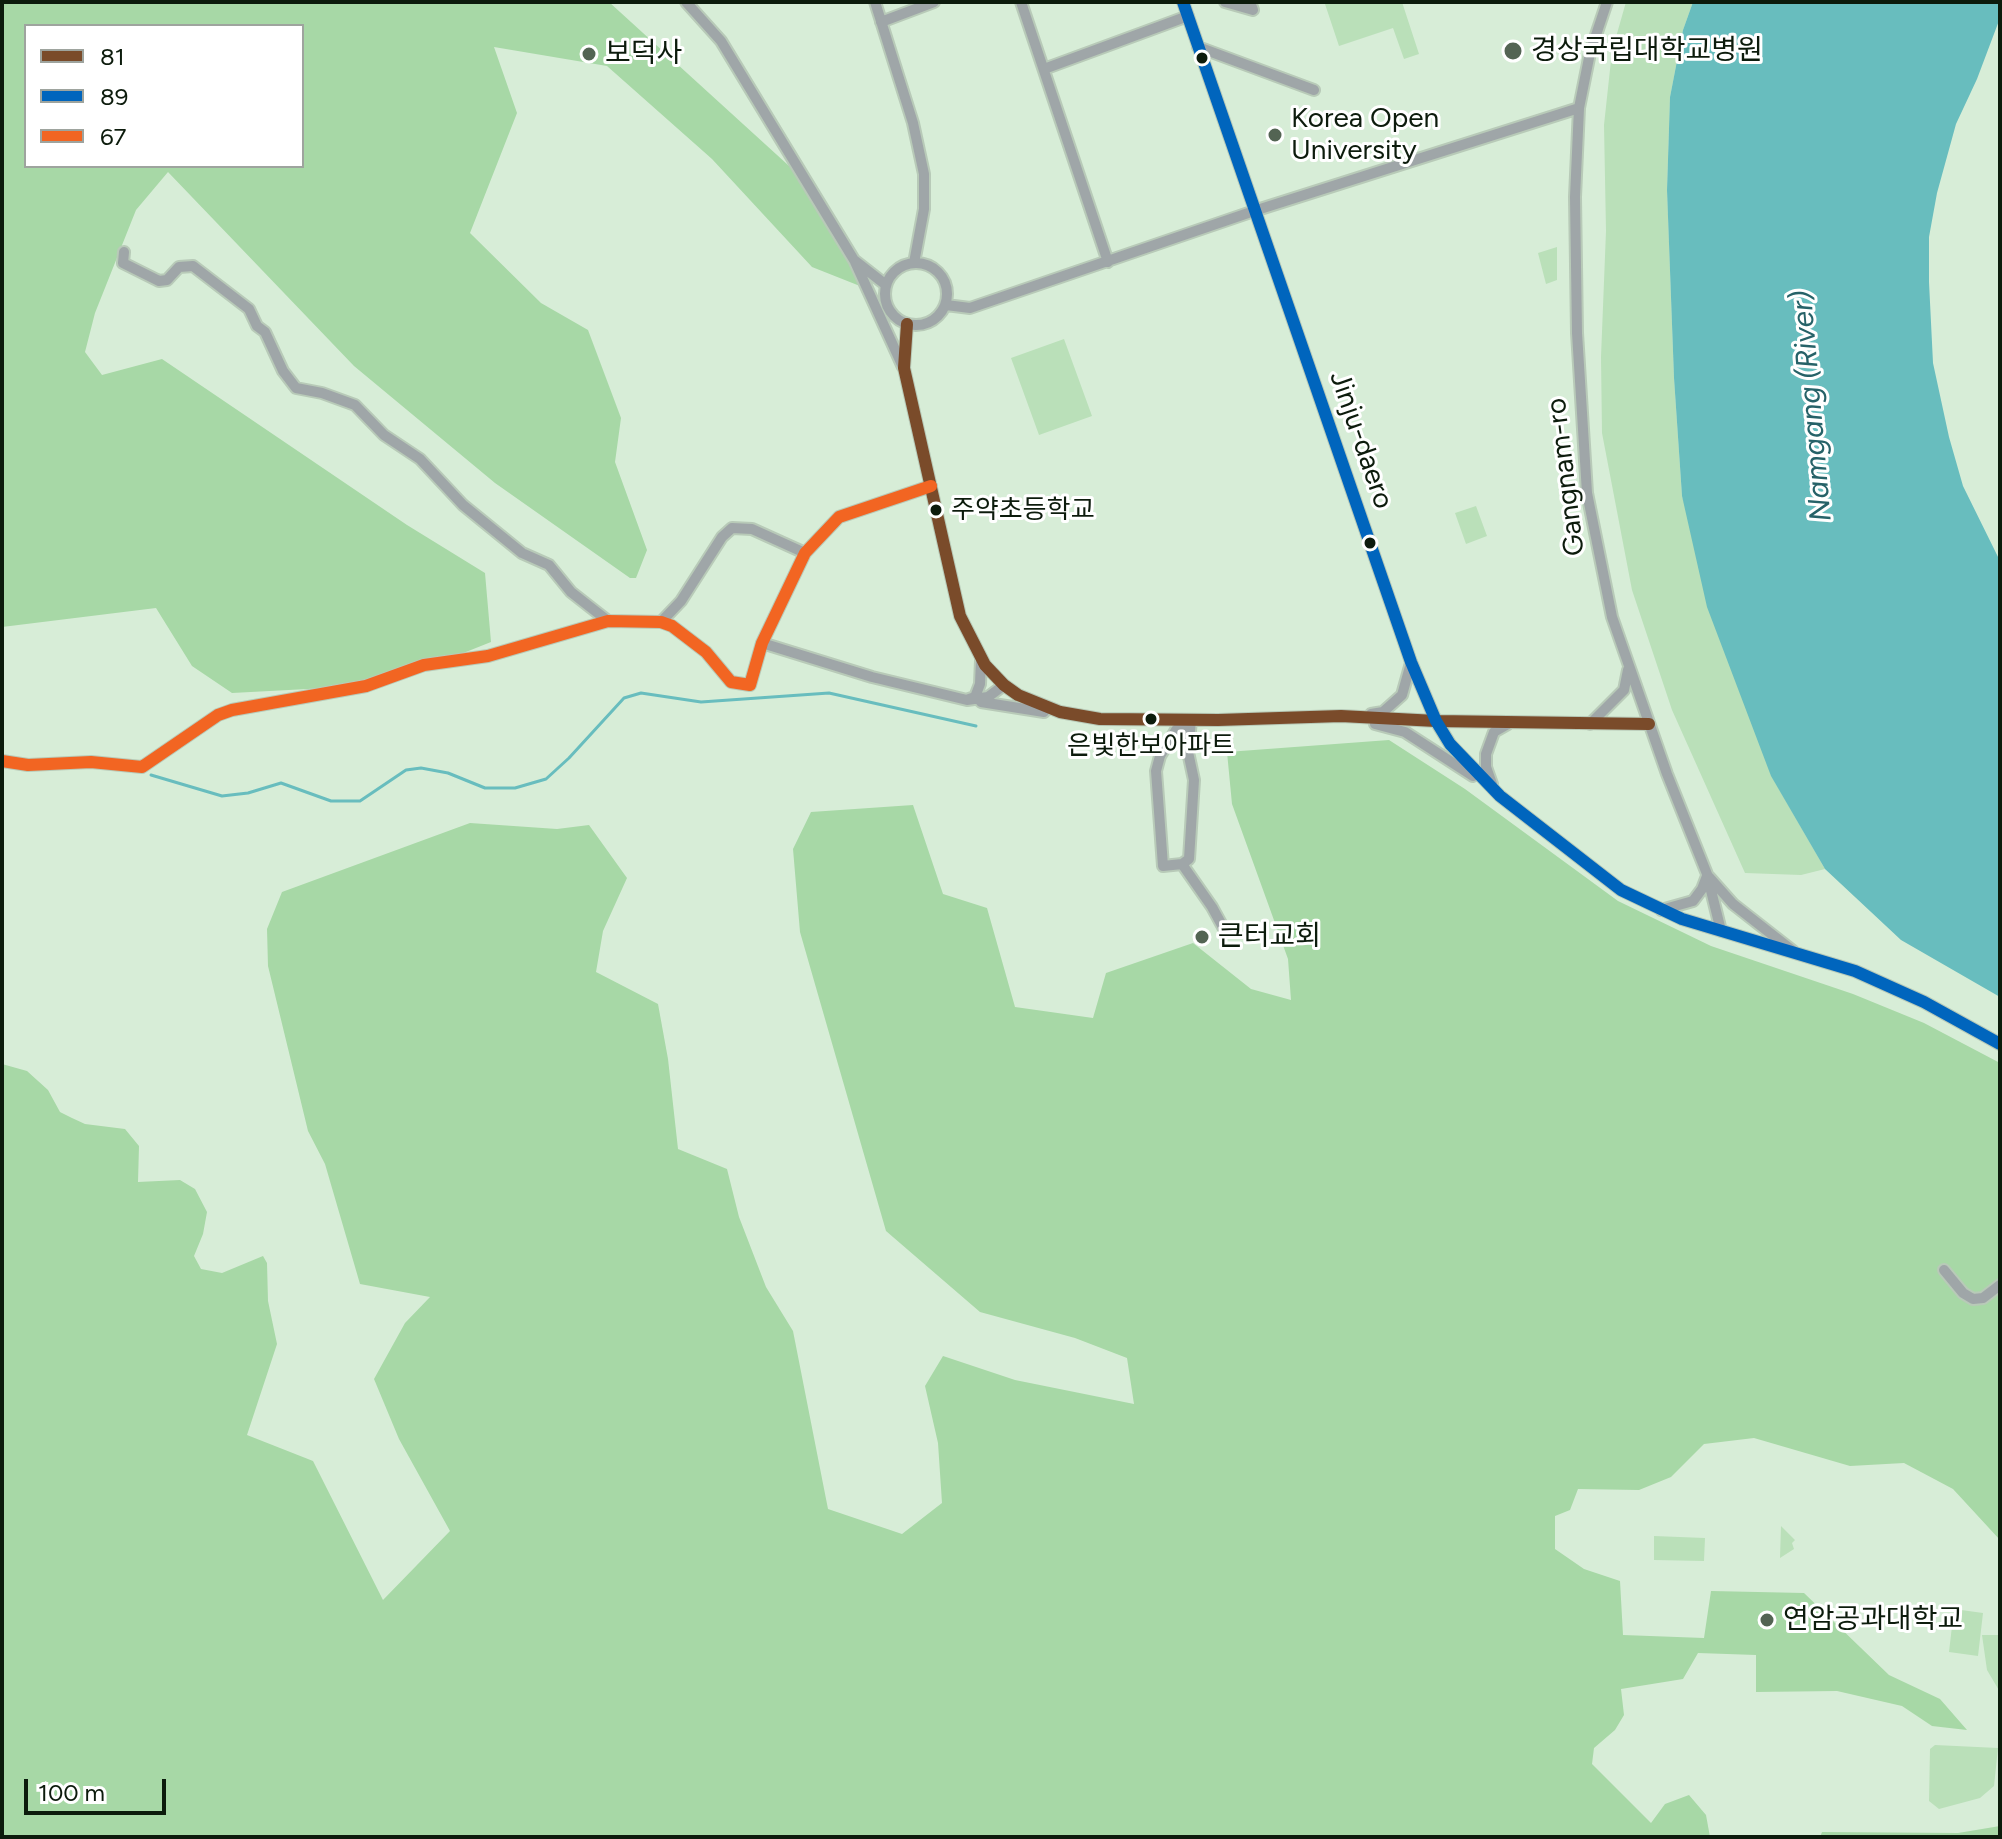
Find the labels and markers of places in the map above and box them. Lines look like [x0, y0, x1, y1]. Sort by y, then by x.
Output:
place label: 경상국립대학교병원 [1531, 34, 1763, 68]
place label: 보덕사 [605, 37, 682, 71]
marker: 경상국립대학교병원 [1502, 40, 1524, 62]
marker: 보덕사 [580, 45, 598, 63]
unlabelled marker [1194, 50, 1210, 66]
place label: Korea Open University [1291, 102, 1439, 168]
marker: Korea Open University [1266, 126, 1284, 144]
place label: 주약초등학교 [951, 494, 1095, 526]
marker: 주약초등학교 [928, 502, 944, 518]
unlabelled marker [1362, 535, 1378, 551]
marker: 은빛한보아파트 [1143, 711, 1159, 727]
place label: 은빛한보아파트 [1067, 730, 1235, 762]
place label: 큰터교회 [1218, 920, 1321, 954]
marker: 큰터교회 [1193, 928, 1211, 946]
place label: 연암공과대학교 [1783, 1603, 1963, 1637]
marker: 연암공과대학교 [1758, 1611, 1776, 1629]

